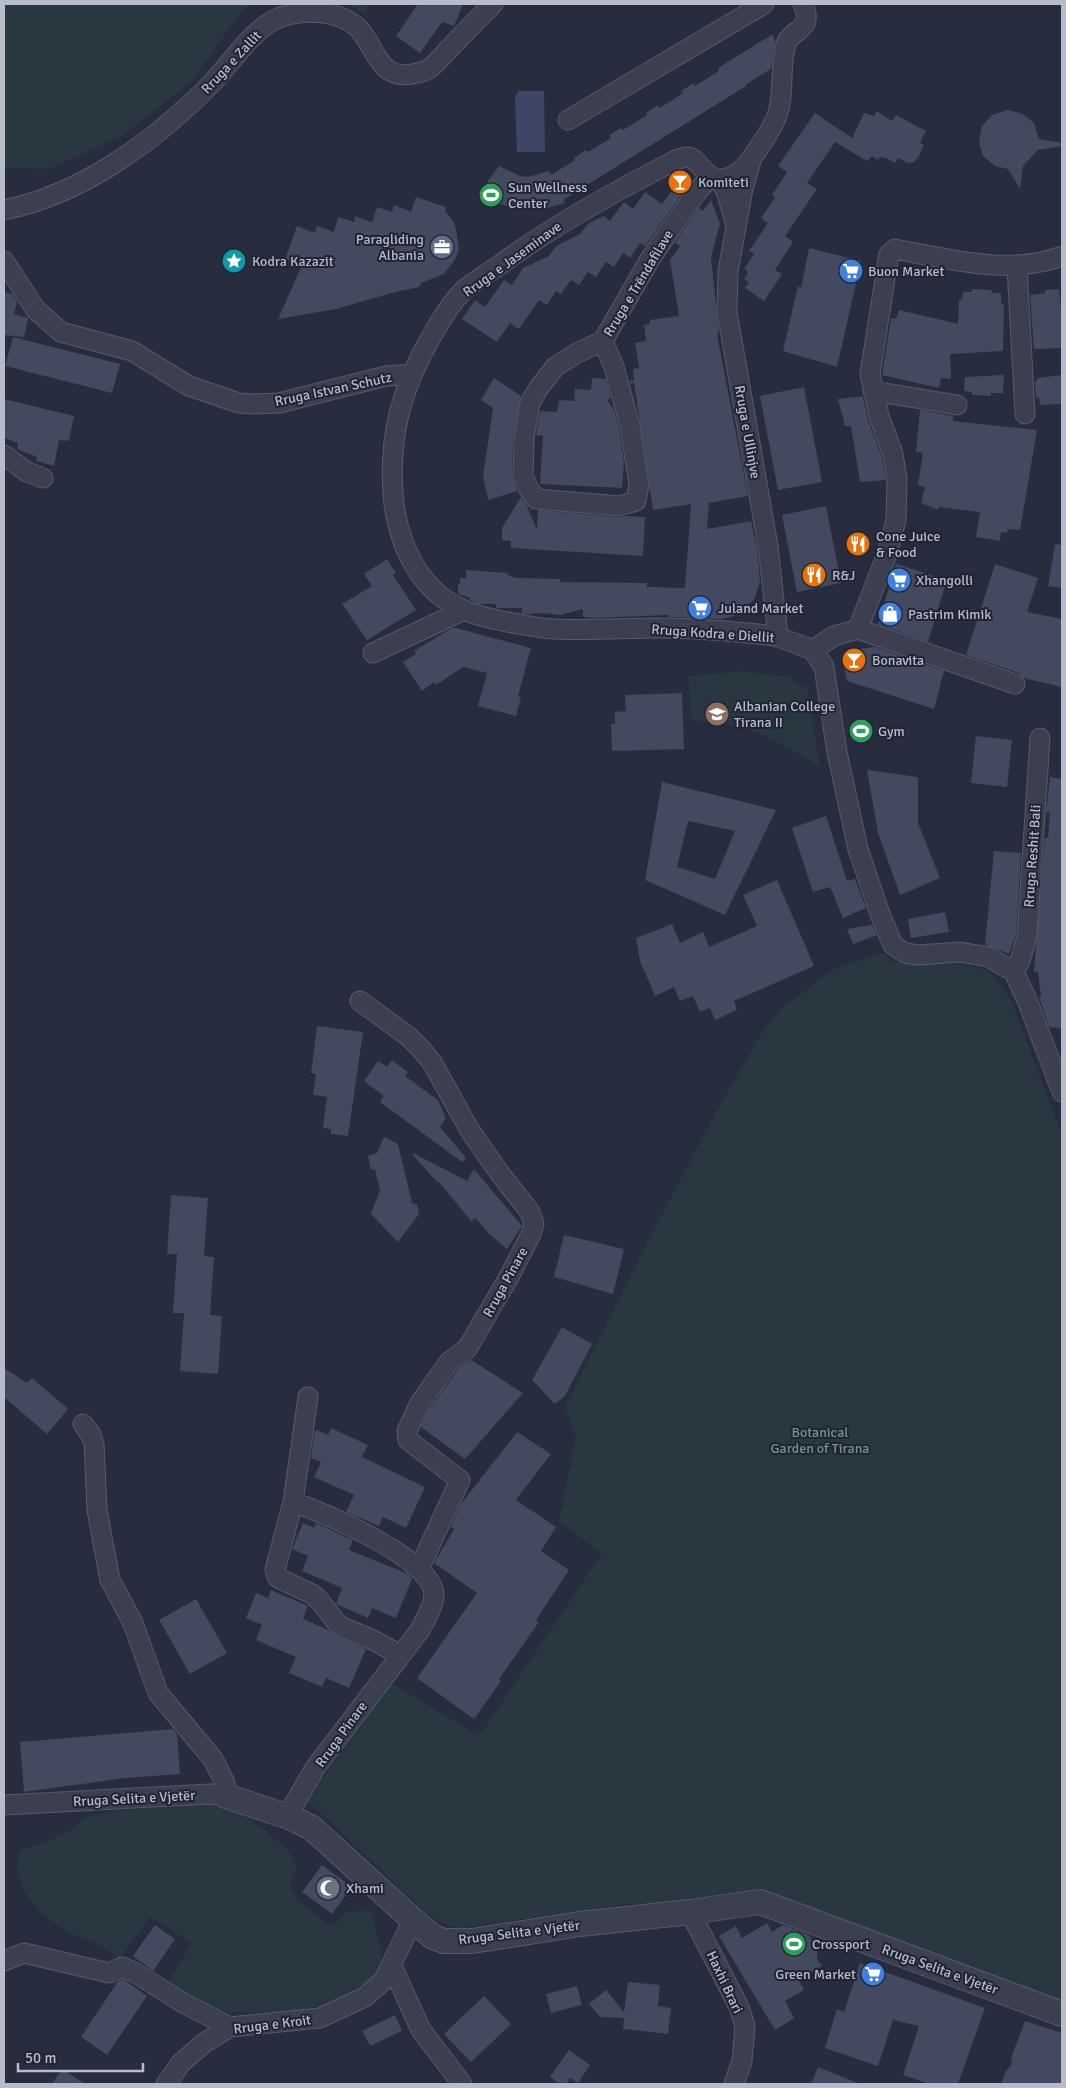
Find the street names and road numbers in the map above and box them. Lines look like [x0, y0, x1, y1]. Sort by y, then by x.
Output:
street label: Rruga e Zallit [198, 27, 265, 97]
street label: Rruga e Jaseminave [460, 218, 565, 301]
street label: Rruga e Trëndafilave [600, 227, 677, 340]
street label: Rruga Istvan Schutz [273, 369, 393, 410]
street label: Rruga e Ullinjve [731, 384, 764, 480]
street label: Rruga Kodra e Diellit [651, 621, 775, 646]
street label: Rruga Reshit Bali [1020, 804, 1045, 908]
street label: Rruga Pinare [479, 1244, 532, 1320]
street label: Rruga Pinare [312, 1698, 371, 1771]
street label: Rruga Selita e Vjetër [72, 1787, 196, 1810]
street label: Rruga Selita e Vjetër [457, 1917, 582, 1948]
street label: Rruga Selita e Vjetër [879, 1941, 1001, 1999]
street label: Haxhi Brari [703, 1948, 746, 2016]
street label: Rruga e Kroit [232, 2011, 312, 2038]

